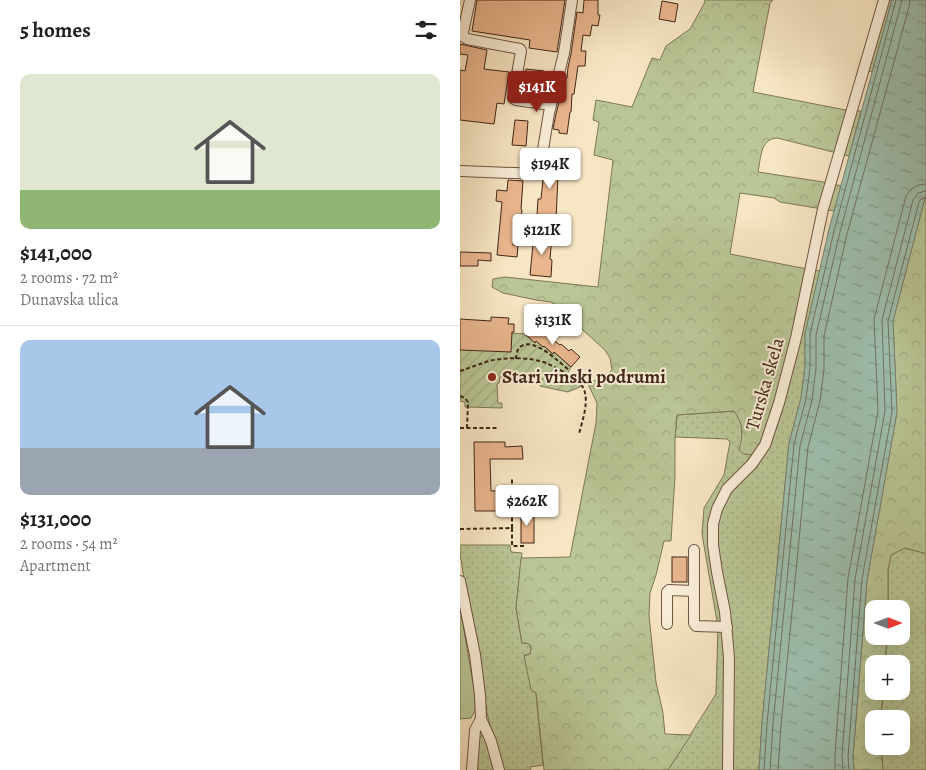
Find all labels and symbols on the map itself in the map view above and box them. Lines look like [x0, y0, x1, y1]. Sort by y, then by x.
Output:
pin: $141K [502, 70, 572, 113]
pin: $194K [515, 148, 585, 190]
pin: $121K [507, 214, 577, 256]
pin: $131K [518, 304, 588, 346]
street label: Turska skela [739, 334, 791, 433]
place label: Stari vinski podrumi [502, 364, 666, 390]
marker: Stari vinski podrumi [486, 371, 498, 383]
pin: $262K [492, 484, 562, 527]
north arrow [865, 600, 910, 645]

